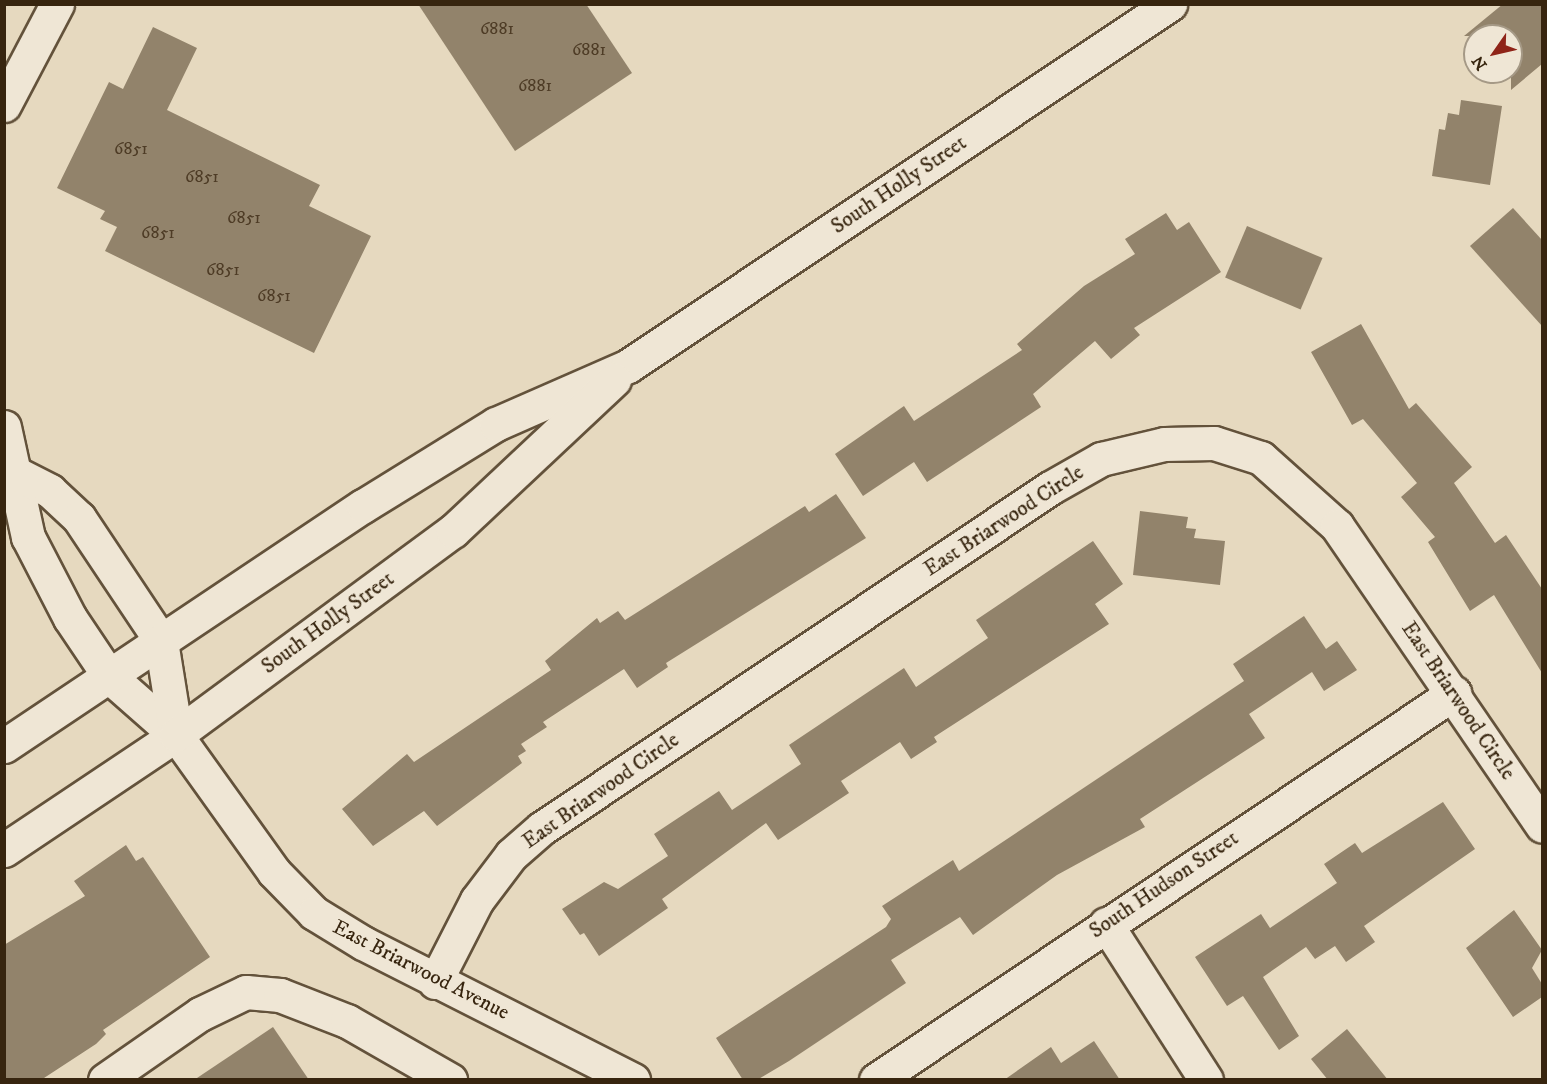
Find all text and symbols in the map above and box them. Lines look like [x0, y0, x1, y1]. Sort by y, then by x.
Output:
house number: 6881 [480, 18, 514, 40]
north arrow [1463, 24, 1523, 84]
house number: 6881 [572, 39, 606, 61]
text: N [1468, 52, 1492, 74]
house number: 6881 [518, 75, 552, 97]
street label: South Holly Street [827, 131, 971, 239]
house number: 6851 [114, 138, 148, 160]
house number: 6851 [185, 166, 219, 188]
house number: 6851 [227, 207, 261, 229]
house number: 6851 [141, 222, 175, 244]
house number: 6851 [206, 259, 240, 281]
house number: 6851 [257, 285, 291, 307]
street label: East Briarwood Circle [919, 460, 1089, 582]
street label: South Holly Street [257, 567, 399, 679]
street label: East Briarwood Circle [1396, 617, 1520, 785]
street label: East Briarwood Circle [518, 728, 684, 854]
street label: South Hudson Street [1085, 826, 1243, 944]
street label: East Briarwood Avenue [329, 915, 513, 1025]

